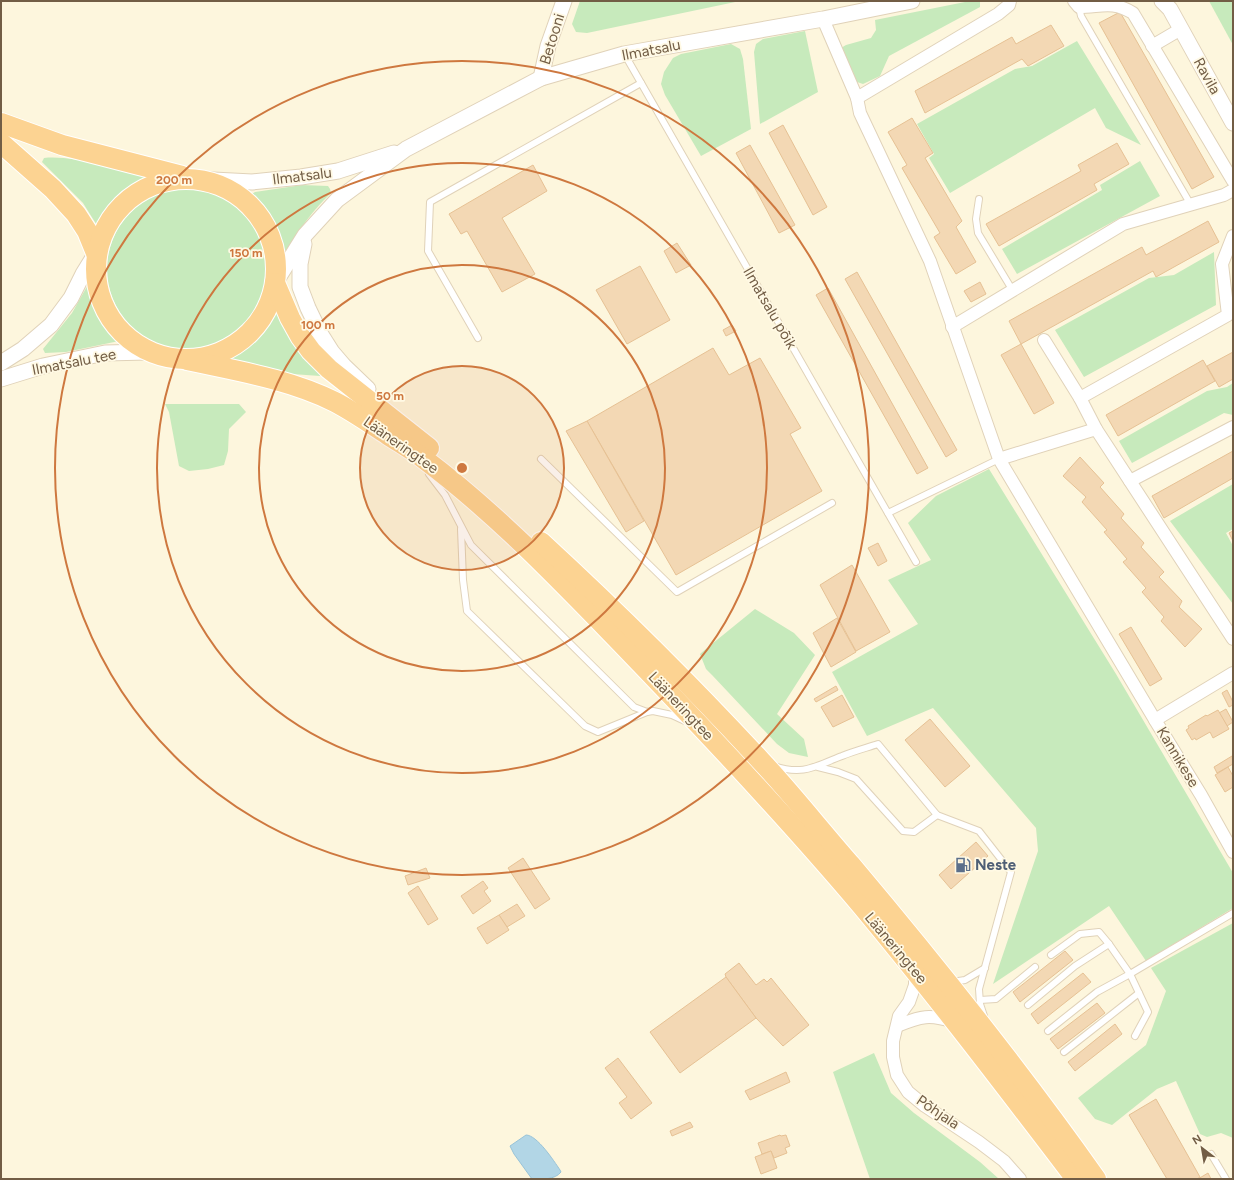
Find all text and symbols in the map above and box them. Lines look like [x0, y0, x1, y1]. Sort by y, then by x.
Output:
street label: Betooni [536, 11, 568, 67]
street label: Ilmatsalu [620, 35, 682, 65]
street label: Ravila [1190, 55, 1224, 97]
street label: Ilmatsalu [271, 163, 333, 189]
text: 200 m [156, 173, 192, 187]
text: 150 m [229, 246, 263, 260]
street label: Ilmatsalu põik [739, 264, 801, 353]
text: 100 m [301, 318, 335, 332]
street label: Ilmatsalu tee [30, 345, 118, 379]
text: 50 m [376, 389, 404, 403]
street label: Lääneringtee [360, 413, 442, 477]
centre of rings [455, 461, 469, 475]
street label: Lääneringtee [645, 668, 717, 744]
street label: Kannikese [1153, 723, 1203, 791]
fuel station icon: Neste [954, 856, 972, 874]
place label: Neste [975, 856, 1017, 874]
street label: Lääneringtee [861, 909, 931, 987]
street label: Põhjala [913, 1091, 963, 1133]
north arrow [1182, 1128, 1222, 1168]
text: N [1190, 1132, 1204, 1148]

